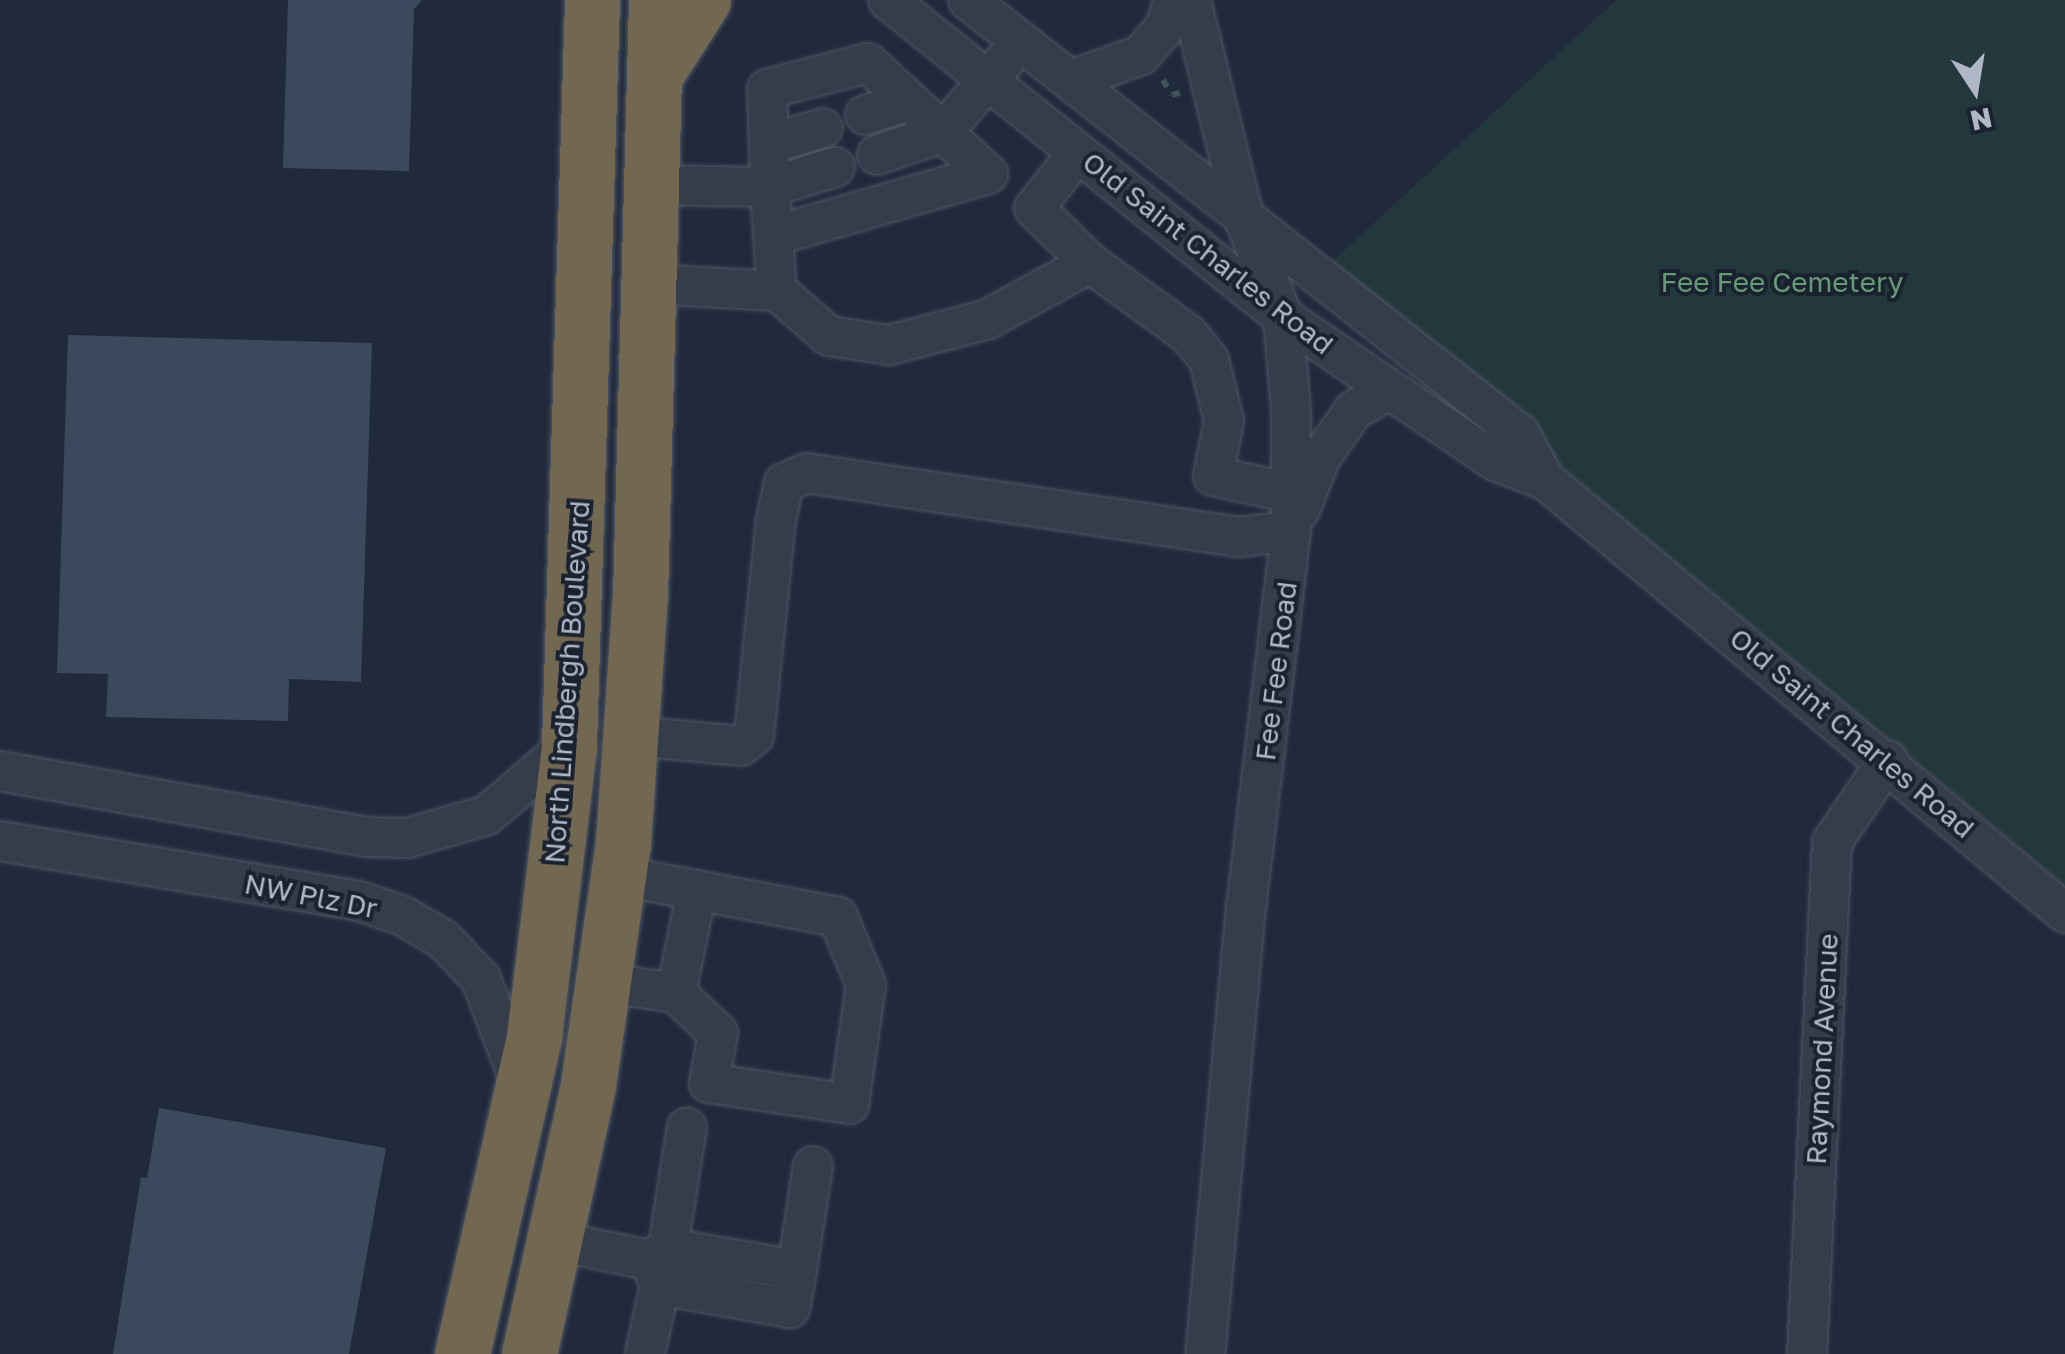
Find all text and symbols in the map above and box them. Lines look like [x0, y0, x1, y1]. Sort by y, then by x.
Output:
north arrow [1925, 40, 2025, 140]
text: N [1968, 101, 1995, 138]
street label: Old Saint Charles Road [1076, 145, 1340, 361]
park label: Fee Fee Cemetery [1661, 265, 1903, 299]
street label: North Lindbergh Boulevard [538, 499, 596, 865]
street label: Fee Fee Road [1248, 579, 1304, 763]
street label: Old Saint Charles Road [1723, 621, 1981, 845]
street label: NW Plz Dr [242, 867, 380, 925]
street label: Raymond Avenue [1799, 932, 1845, 1166]

